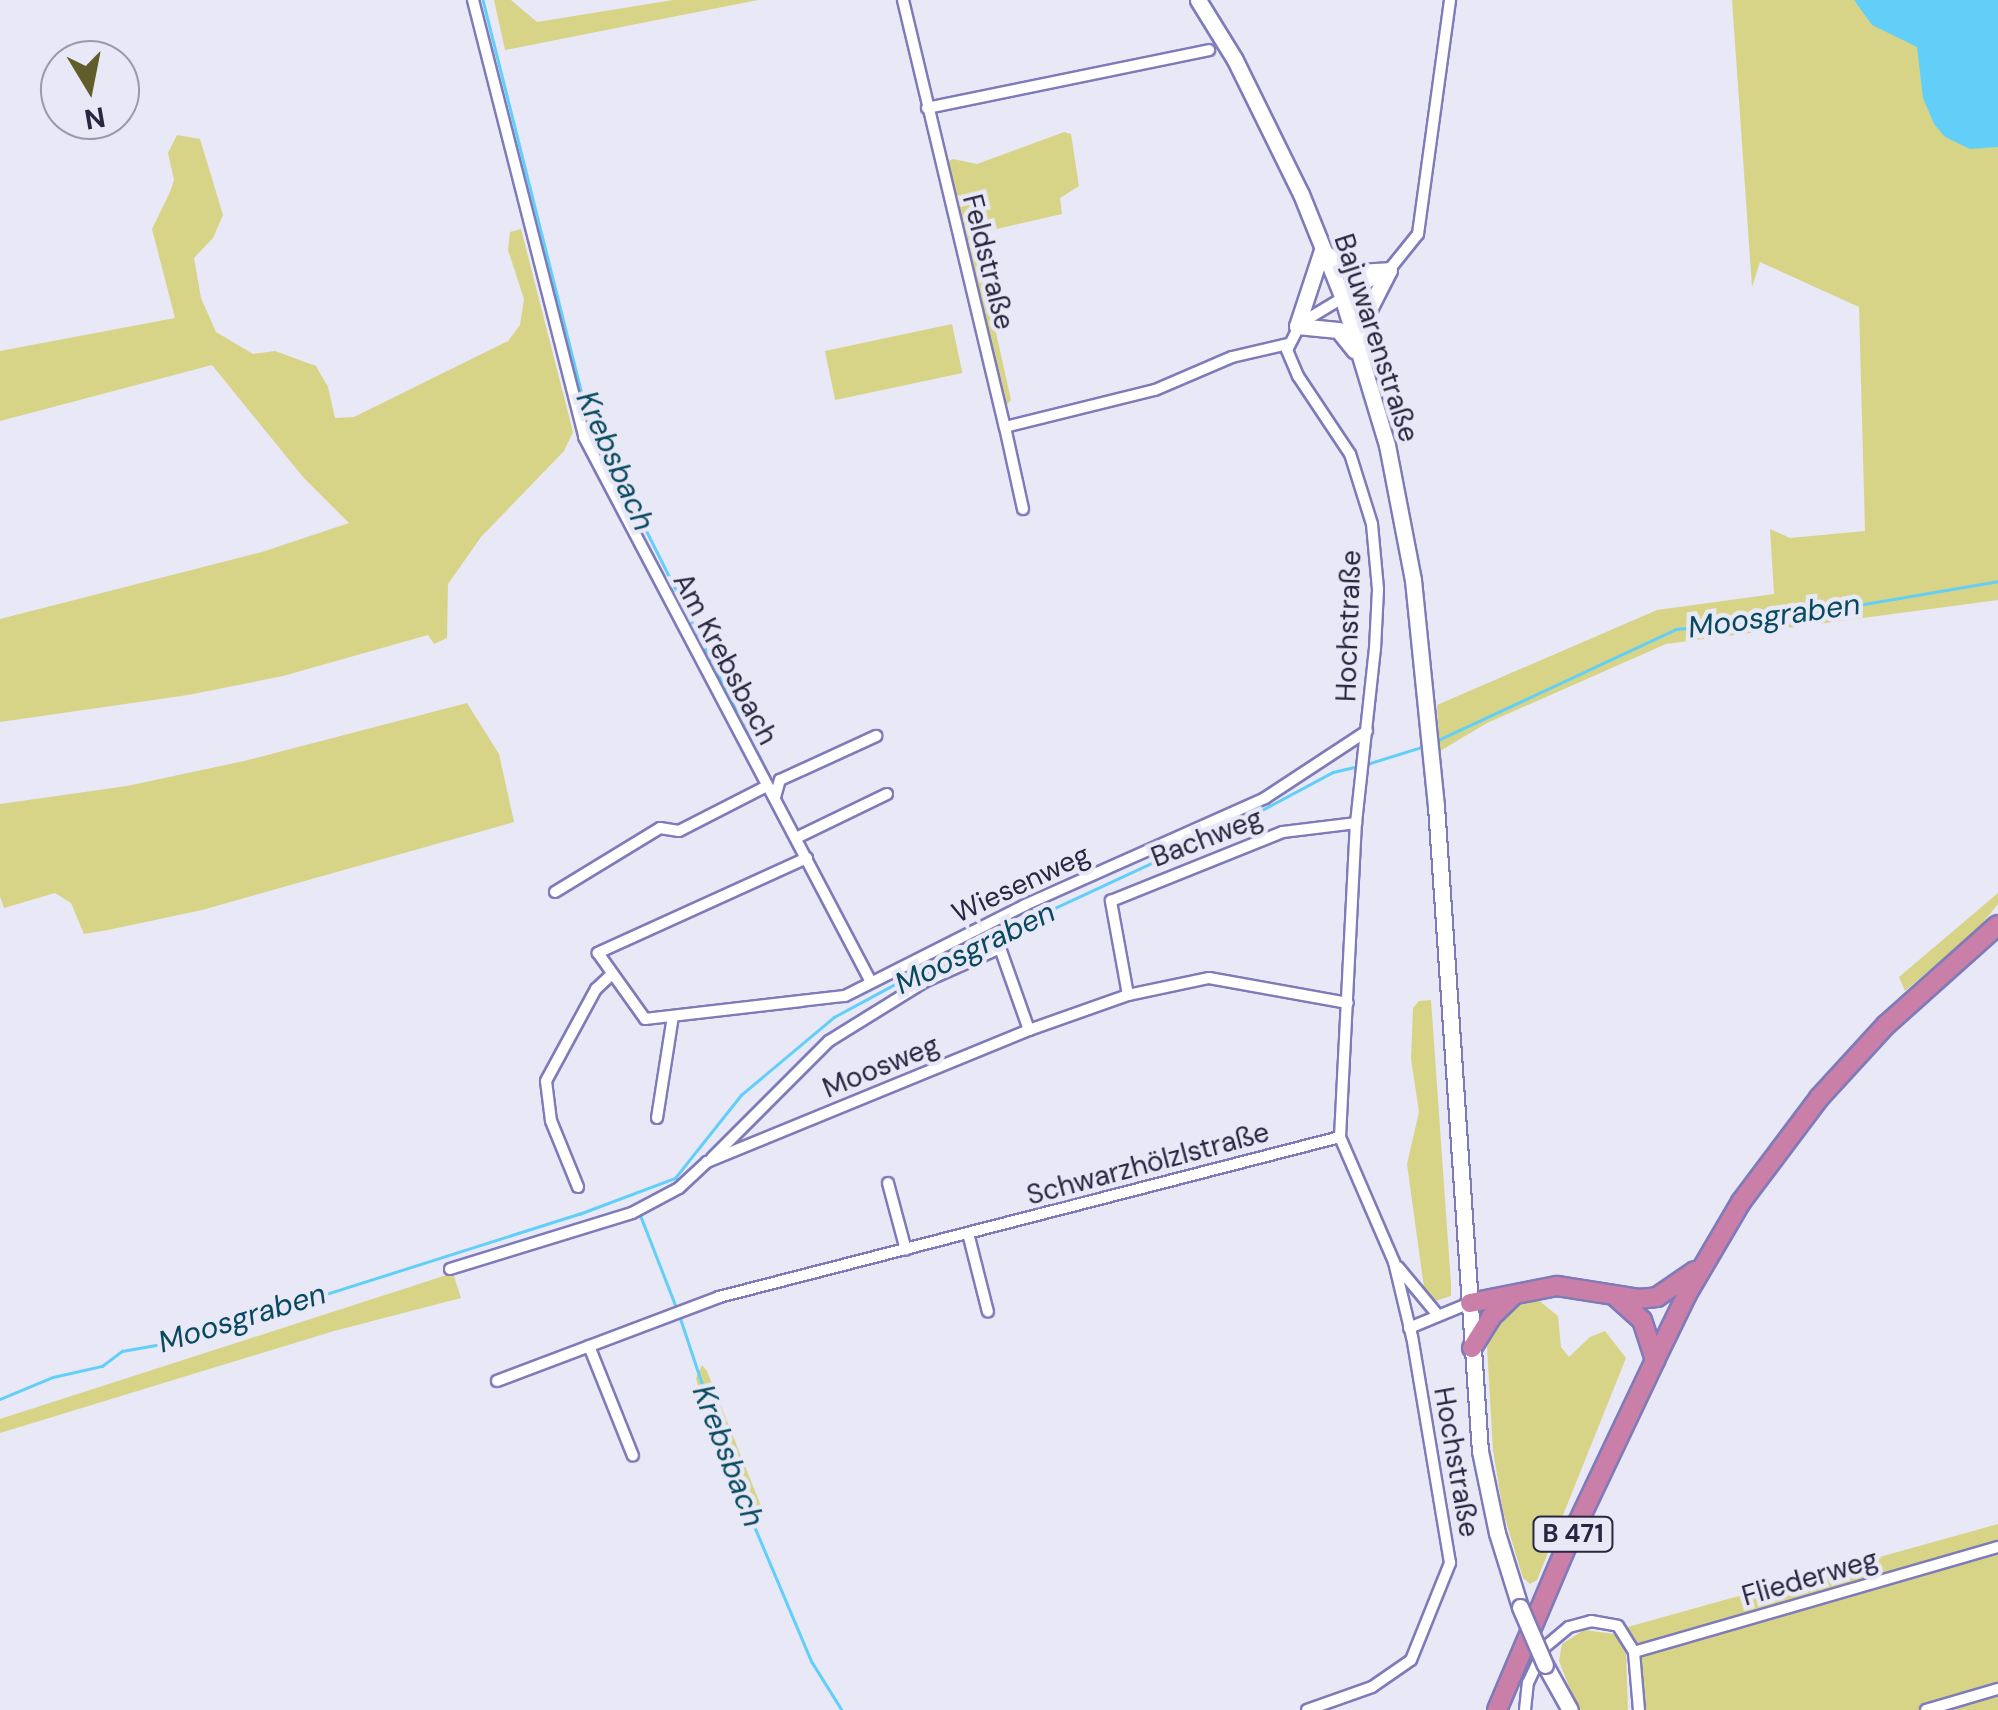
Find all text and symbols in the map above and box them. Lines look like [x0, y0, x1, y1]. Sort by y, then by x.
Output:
north arrow [40, 40, 140, 140]
text: N [82, 98, 108, 138]
street label: Feldstraße [955, 191, 1021, 333]
street label: Bajuwarenstraße [1327, 230, 1425, 446]
water label: Krebsbach [568, 386, 662, 536]
street label: Hochstraße [1330, 550, 1368, 702]
street label: Am Krebsbach [666, 567, 784, 751]
water label: Moosgraben [1686, 586, 1862, 646]
street label: Bachweg [1147, 801, 1267, 875]
street label: Wiesenweg [947, 837, 1095, 931]
water label: Moosgraben [889, 894, 1061, 1002]
street label: Moosweg [818, 1028, 944, 1106]
street label: Schwarzhölzlstraße [1023, 1115, 1273, 1213]
water label: Moosgraben [154, 1275, 330, 1361]
water label: Krebsbach [685, 1380, 771, 1532]
street label: Hochstraße [1426, 1384, 1486, 1540]
road number: B 471 [1530, 1514, 1616, 1554]
street label: Fliederweg [1738, 1543, 1882, 1613]

